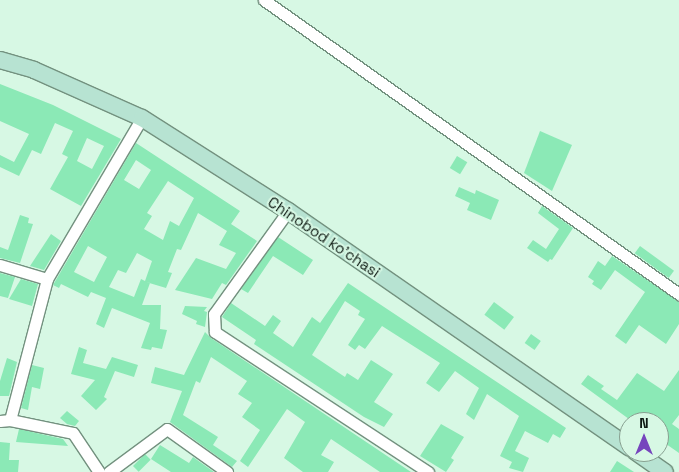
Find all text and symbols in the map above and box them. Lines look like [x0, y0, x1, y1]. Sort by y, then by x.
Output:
street label: Chinobod ko'chasi [264, 193, 384, 281]
north arrow [619, 412, 669, 462]
text: N [639, 414, 649, 432]

